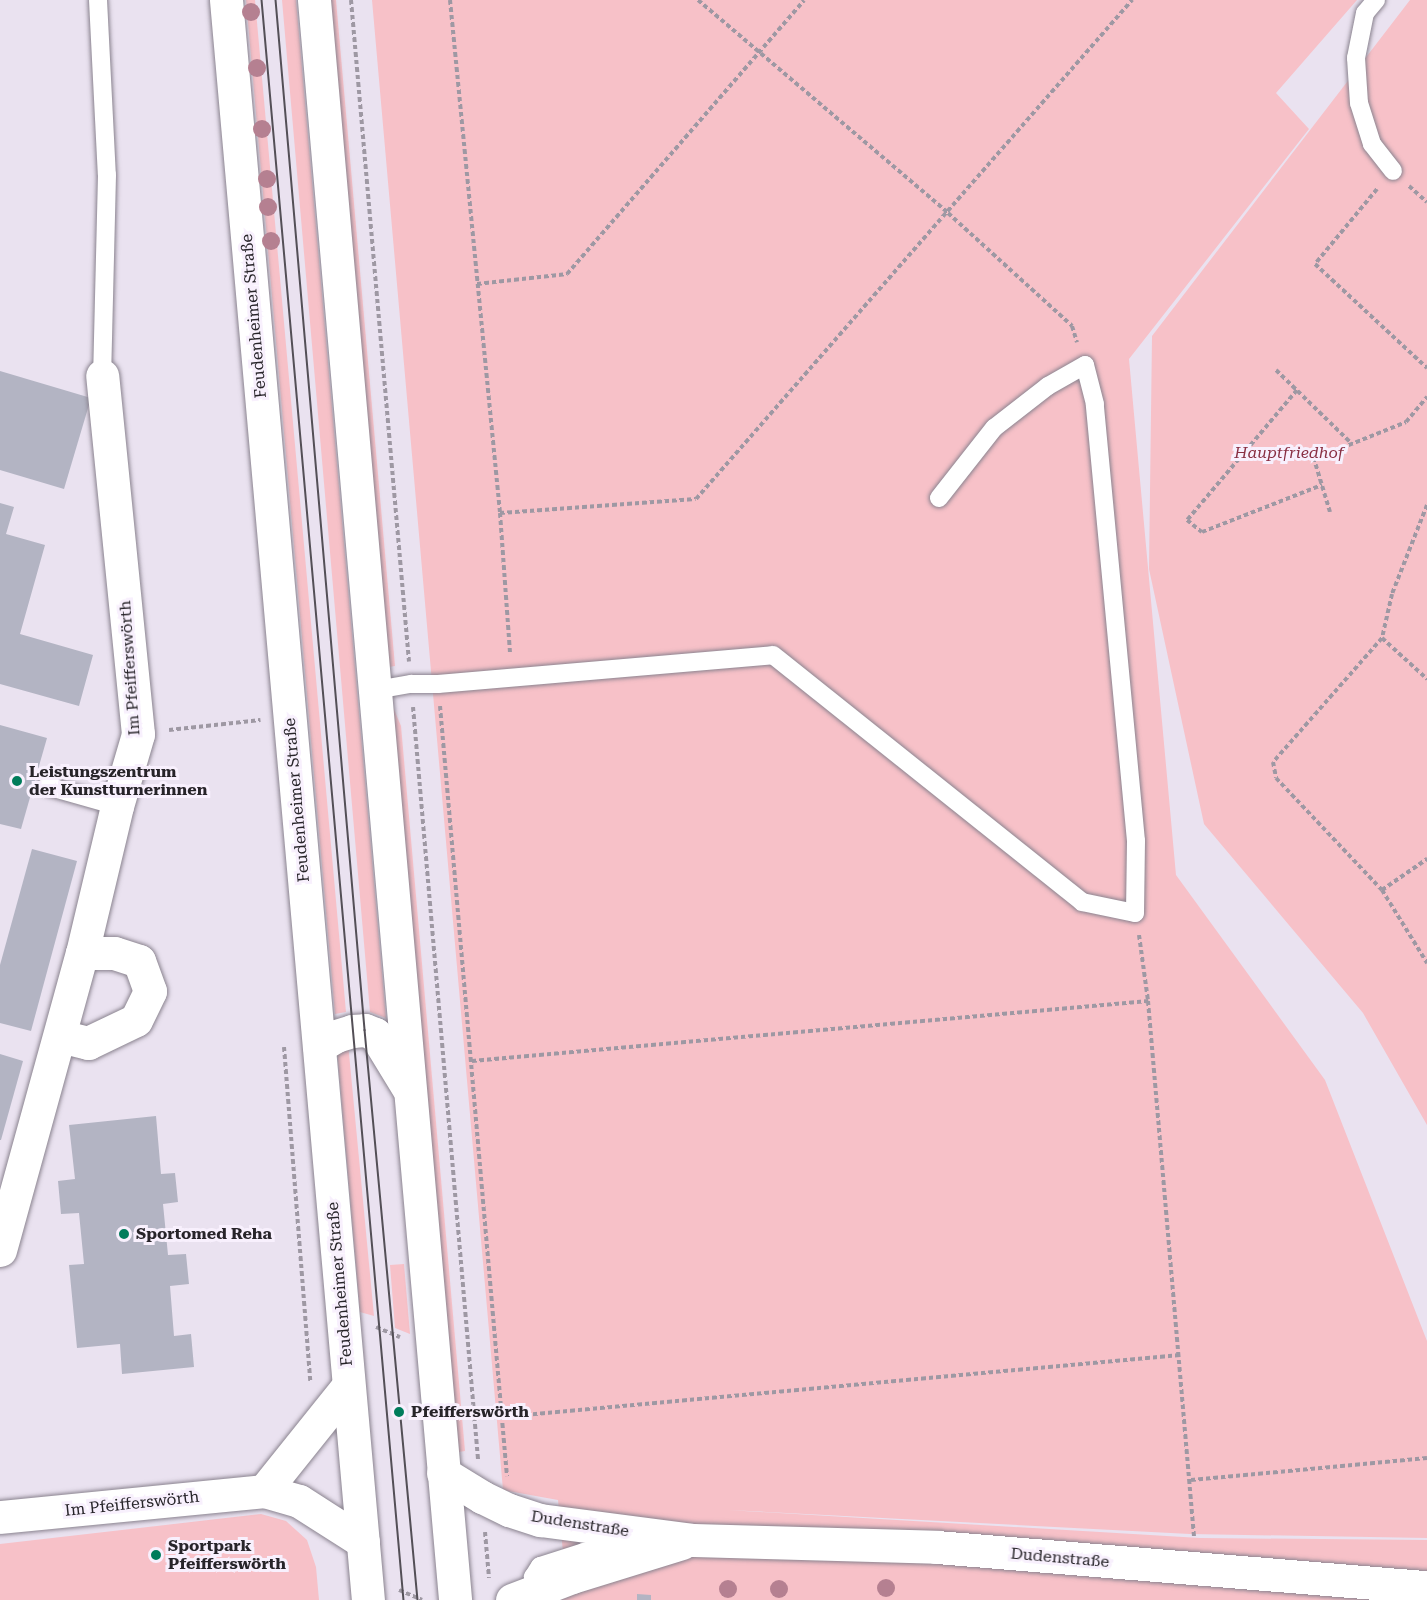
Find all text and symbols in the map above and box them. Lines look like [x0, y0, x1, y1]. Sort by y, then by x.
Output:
street label: Feudenheimer Straße [237, 233, 271, 399]
park label: Hauptfriedhof [1234, 443, 1344, 463]
street label: Im Pfeifferswörth [116, 600, 144, 736]
street label: Feudenheimer Straße [280, 717, 314, 883]
place label: Leistungszentrum der Kunstturnerinnen [29, 762, 207, 800]
marker: Leistungszentrum der Kunstturnerinnen [10, 774, 24, 788]
street label: Feudenheimer Straße [323, 1201, 357, 1367]
place label: Sportomed Reha [136, 1224, 272, 1244]
marker: Sportomed Reha [117, 1227, 131, 1241]
place label: Pfeifferswörth [411, 1402, 529, 1422]
marker: Pfeifferswörth [392, 1405, 406, 1419]
street label: Im Pfeifferswörth [64, 1487, 200, 1521]
street label: Dudenstraße [530, 1507, 630, 1541]
place label: Sportpark Pfeifferswörth [168, 1536, 286, 1574]
street label: Dudenstraße [1010, 1544, 1110, 1572]
marker: Sportpark Pfeifferswörth [149, 1548, 163, 1562]

